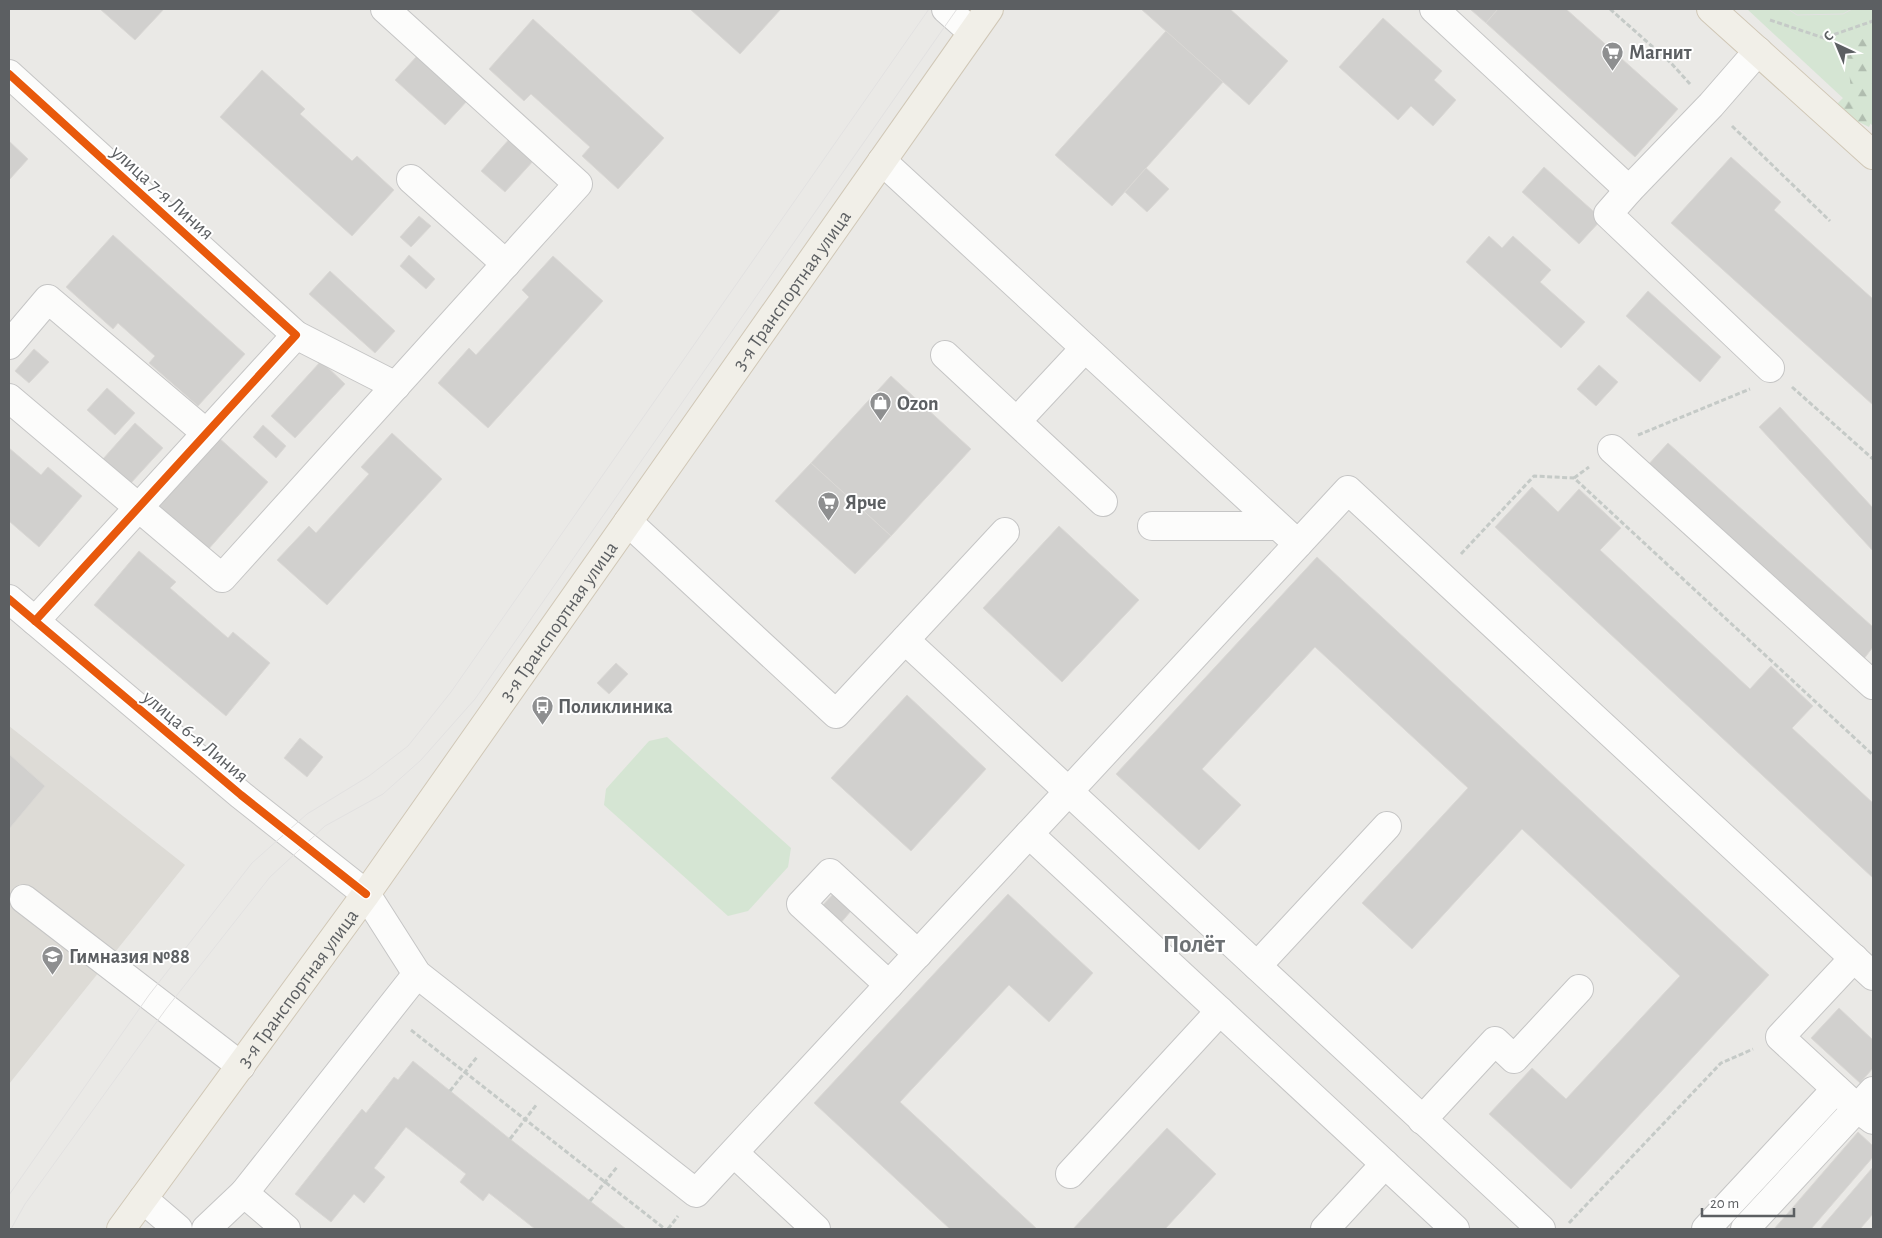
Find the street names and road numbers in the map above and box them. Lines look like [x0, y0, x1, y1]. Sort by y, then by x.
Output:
street label: улица 7-я Линия [107, 141, 217, 244]
street label: 3-я Транспортная улица [729, 207, 855, 374]
street label: 3-я Транспортная улица [496, 538, 622, 705]
street label: улица 6-я Линия [138, 686, 252, 787]
street label: 3-я Транспортная улица [234, 906, 362, 1071]

